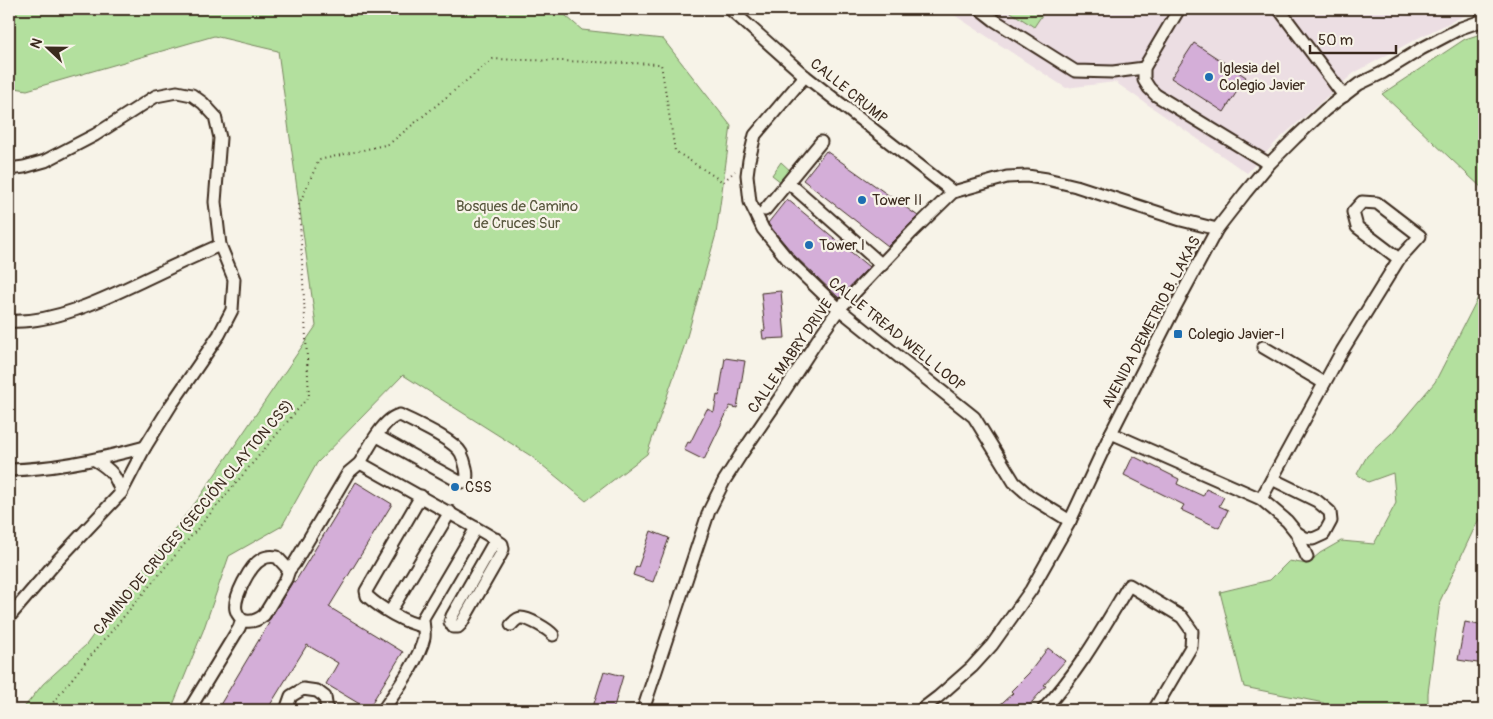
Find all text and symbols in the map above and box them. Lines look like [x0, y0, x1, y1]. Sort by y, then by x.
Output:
north arrow [22, 22, 72, 72]
scale bar [1310, 22, 1397, 54]
text: 50 m [1318, 31, 1353, 50]
text: N [27, 36, 46, 51]
street label: CALLE CRUMP [806, 54, 891, 128]
place label: Iglesia del Colegio Javier [1219, 59, 1306, 95]
marker: Iglesia del Colegio Javier [1203, 71, 1215, 83]
place label: Tower II [872, 191, 922, 210]
marker: Tower II [856, 194, 868, 206]
park label: Bosques de Camino de Cruces Sur [456, 197, 578, 233]
street label: AVENIDA DEMETRIO B. LAKAS [1098, 233, 1205, 412]
place label: Tower I [819, 236, 865, 255]
marker: Tower I [803, 239, 815, 251]
street label: CALLE TREAD WELL LOOP [824, 273, 969, 395]
street label: CALLE MABRY DRIVE [744, 295, 837, 417]
place label: Colegio Javier-I [1188, 325, 1285, 344]
marker: Colegio Javier-I [1172, 328, 1184, 340]
street label: CAMINO DE CRUCES (SECCIÓN CLAYTON CSS) [89, 396, 298, 639]
place label: CSS [465, 478, 492, 497]
marker: CSS [449, 481, 461, 493]

